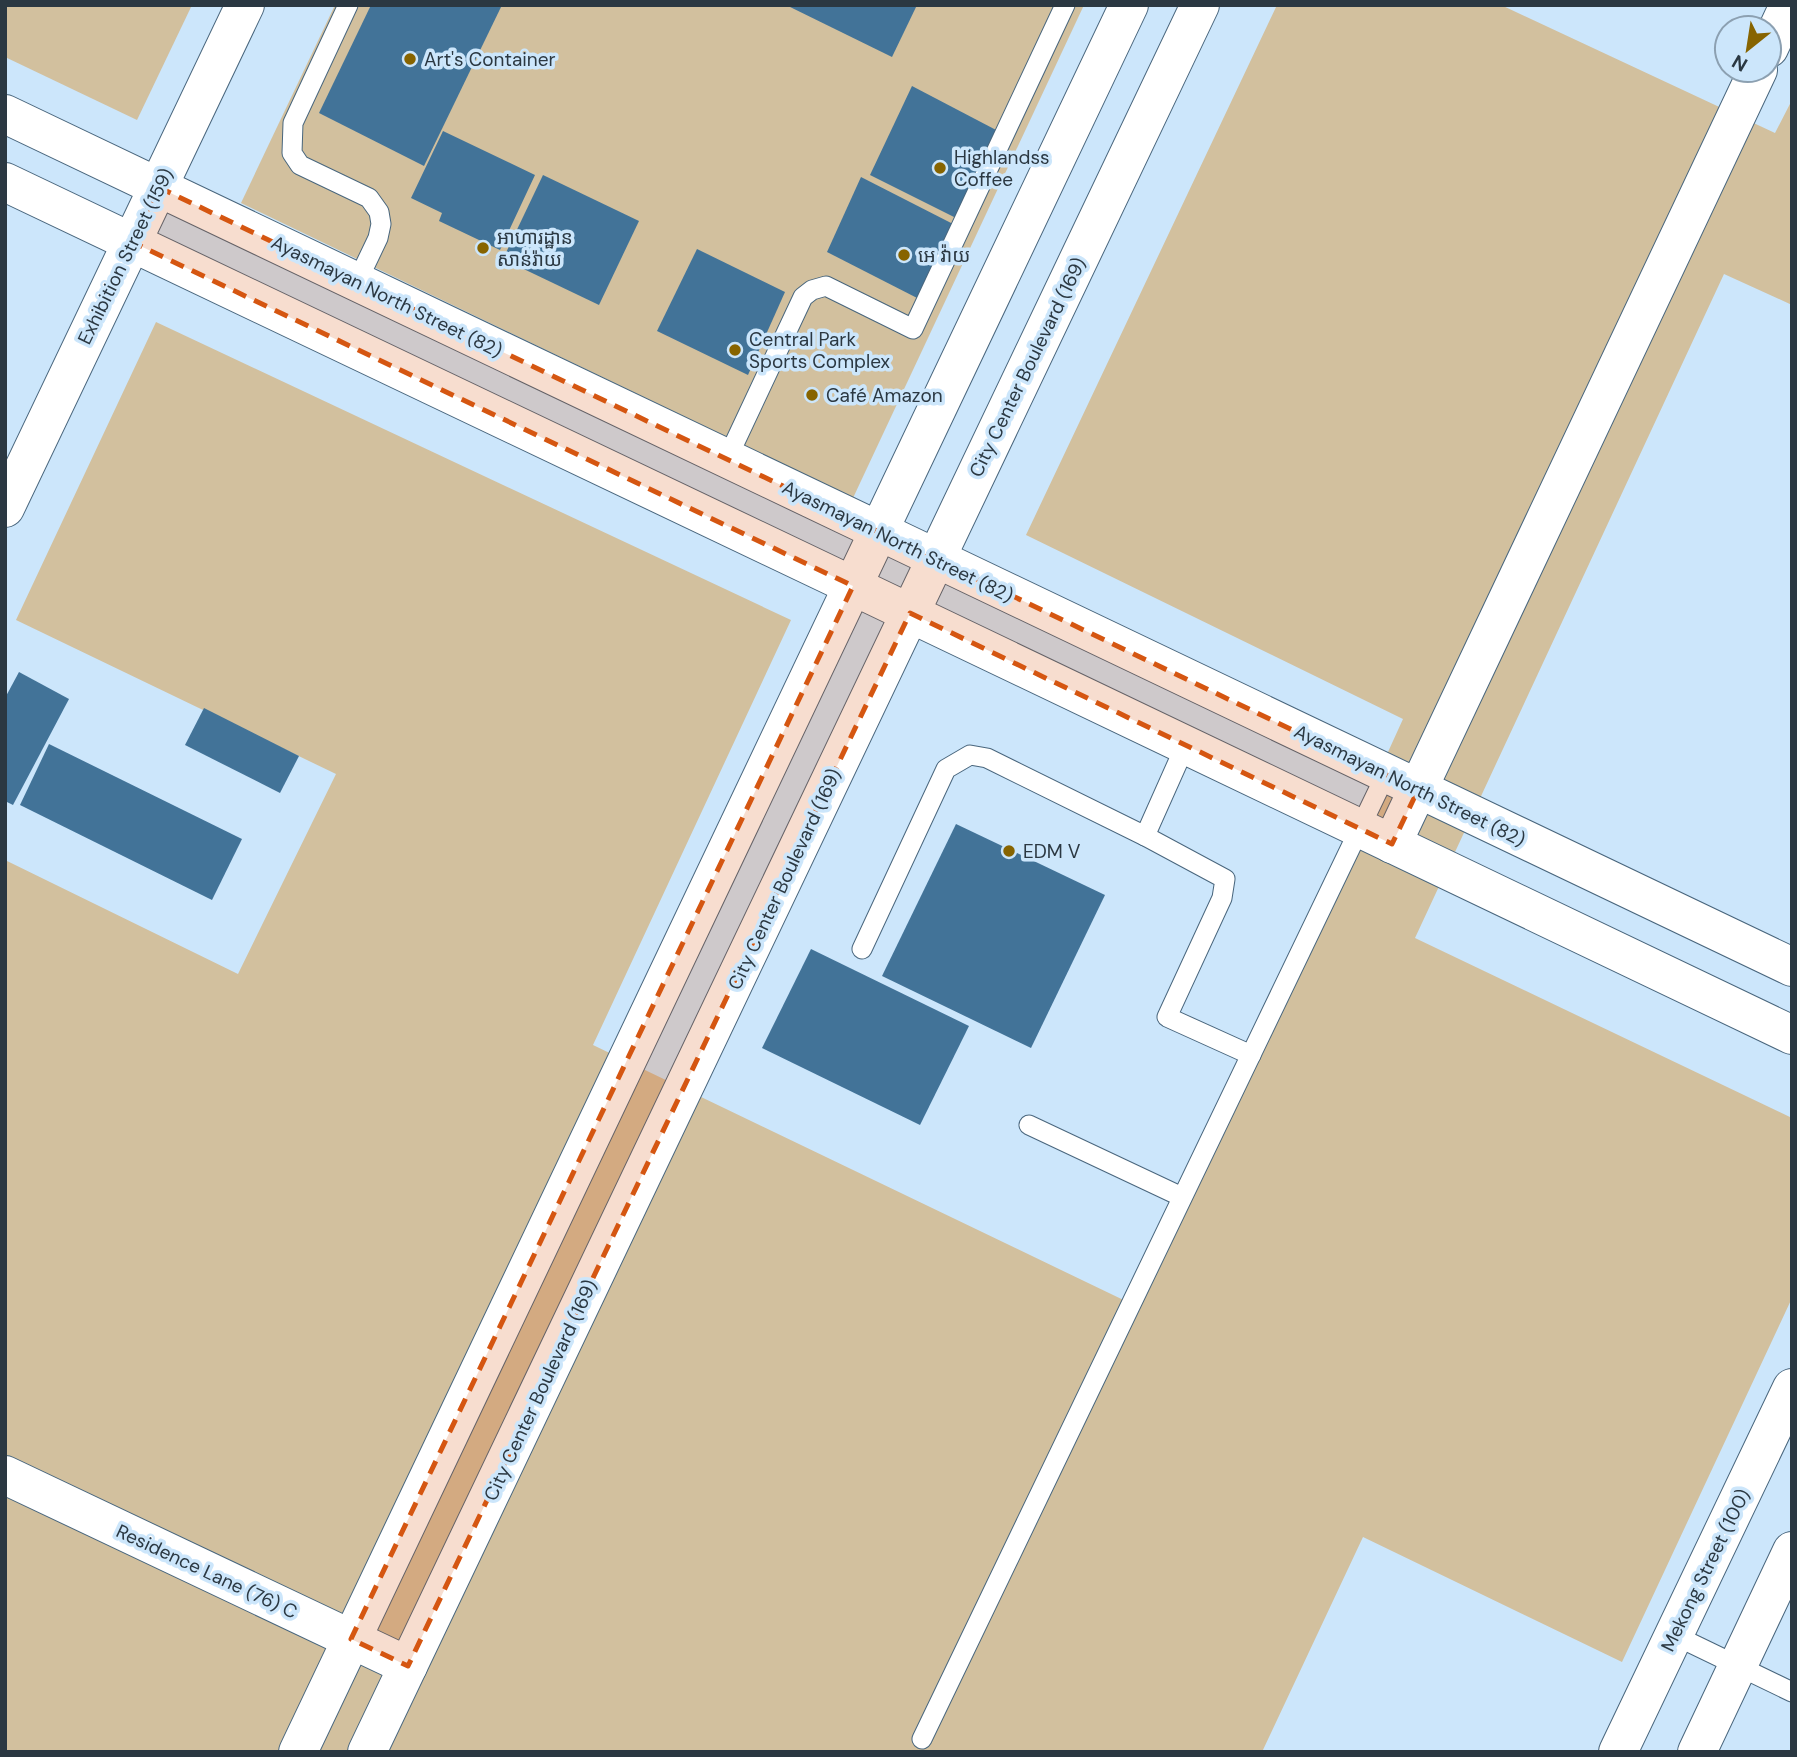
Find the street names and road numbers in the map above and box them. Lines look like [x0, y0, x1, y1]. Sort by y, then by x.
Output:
street label: Exhibition Street (159) [72, 164, 179, 348]
street label: Ayasmayan North Street (82) [267, 230, 506, 363]
street label: City Center Boulevard (169) [963, 253, 1092, 481]
street label: Ayasmayan North Street (82) [778, 475, 1017, 608]
street label: Ayasmayan North Street (82) [1290, 719, 1529, 852]
street label: City Center Boulevard (169) [722, 765, 847, 994]
street label: City Center Boulevard (169) [478, 1276, 603, 1505]
street label: Mekong Street (100) [1655, 1485, 1756, 1656]
street label: Residence Lane (76) C [112, 1519, 301, 1624]

